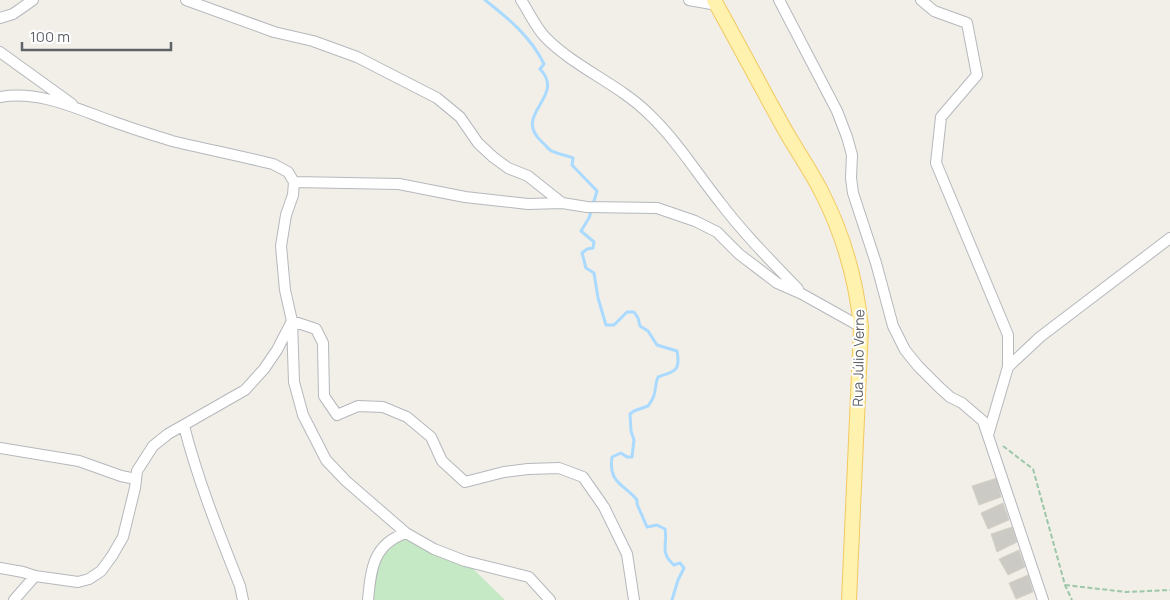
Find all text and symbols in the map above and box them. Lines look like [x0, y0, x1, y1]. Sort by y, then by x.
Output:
scale bar [22, 20, 171, 52]
text: 100 m [30, 26, 70, 47]
street label: Rua Júlio Verne [848, 309, 868, 407]

